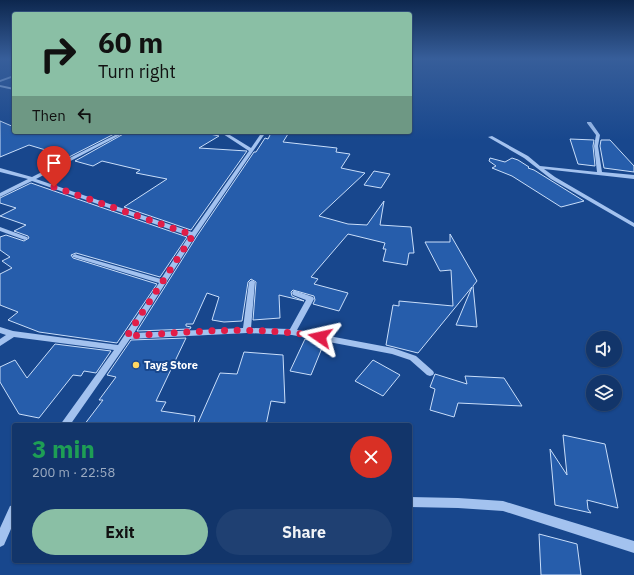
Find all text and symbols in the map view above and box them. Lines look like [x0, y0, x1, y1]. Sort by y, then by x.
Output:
text: 60 m [98, 24, 163, 61]
icon: right [32, 28, 84, 80]
text: Turn right [98, 60, 176, 83]
icon: left [74, 104, 96, 126]
text: Then [32, 106, 66, 125]
pin [37, 146, 71, 187]
icon: arrive [43, 152, 65, 174]
position arrow [299, 316, 341, 358]
map controls [586, 331, 622, 411]
button: sound [586, 331, 622, 367]
place label: Tayg Store [144, 358, 198, 372]
marker: Tayg Store [131, 360, 141, 370]
button: layers [586, 375, 622, 411]
text: 3 min [32, 433, 95, 465]
button: close [350, 436, 392, 478]
text: 200 m · 22:58 [32, 464, 115, 481]
button: Exit [32, 509, 208, 555]
button: Share [216, 509, 392, 555]

